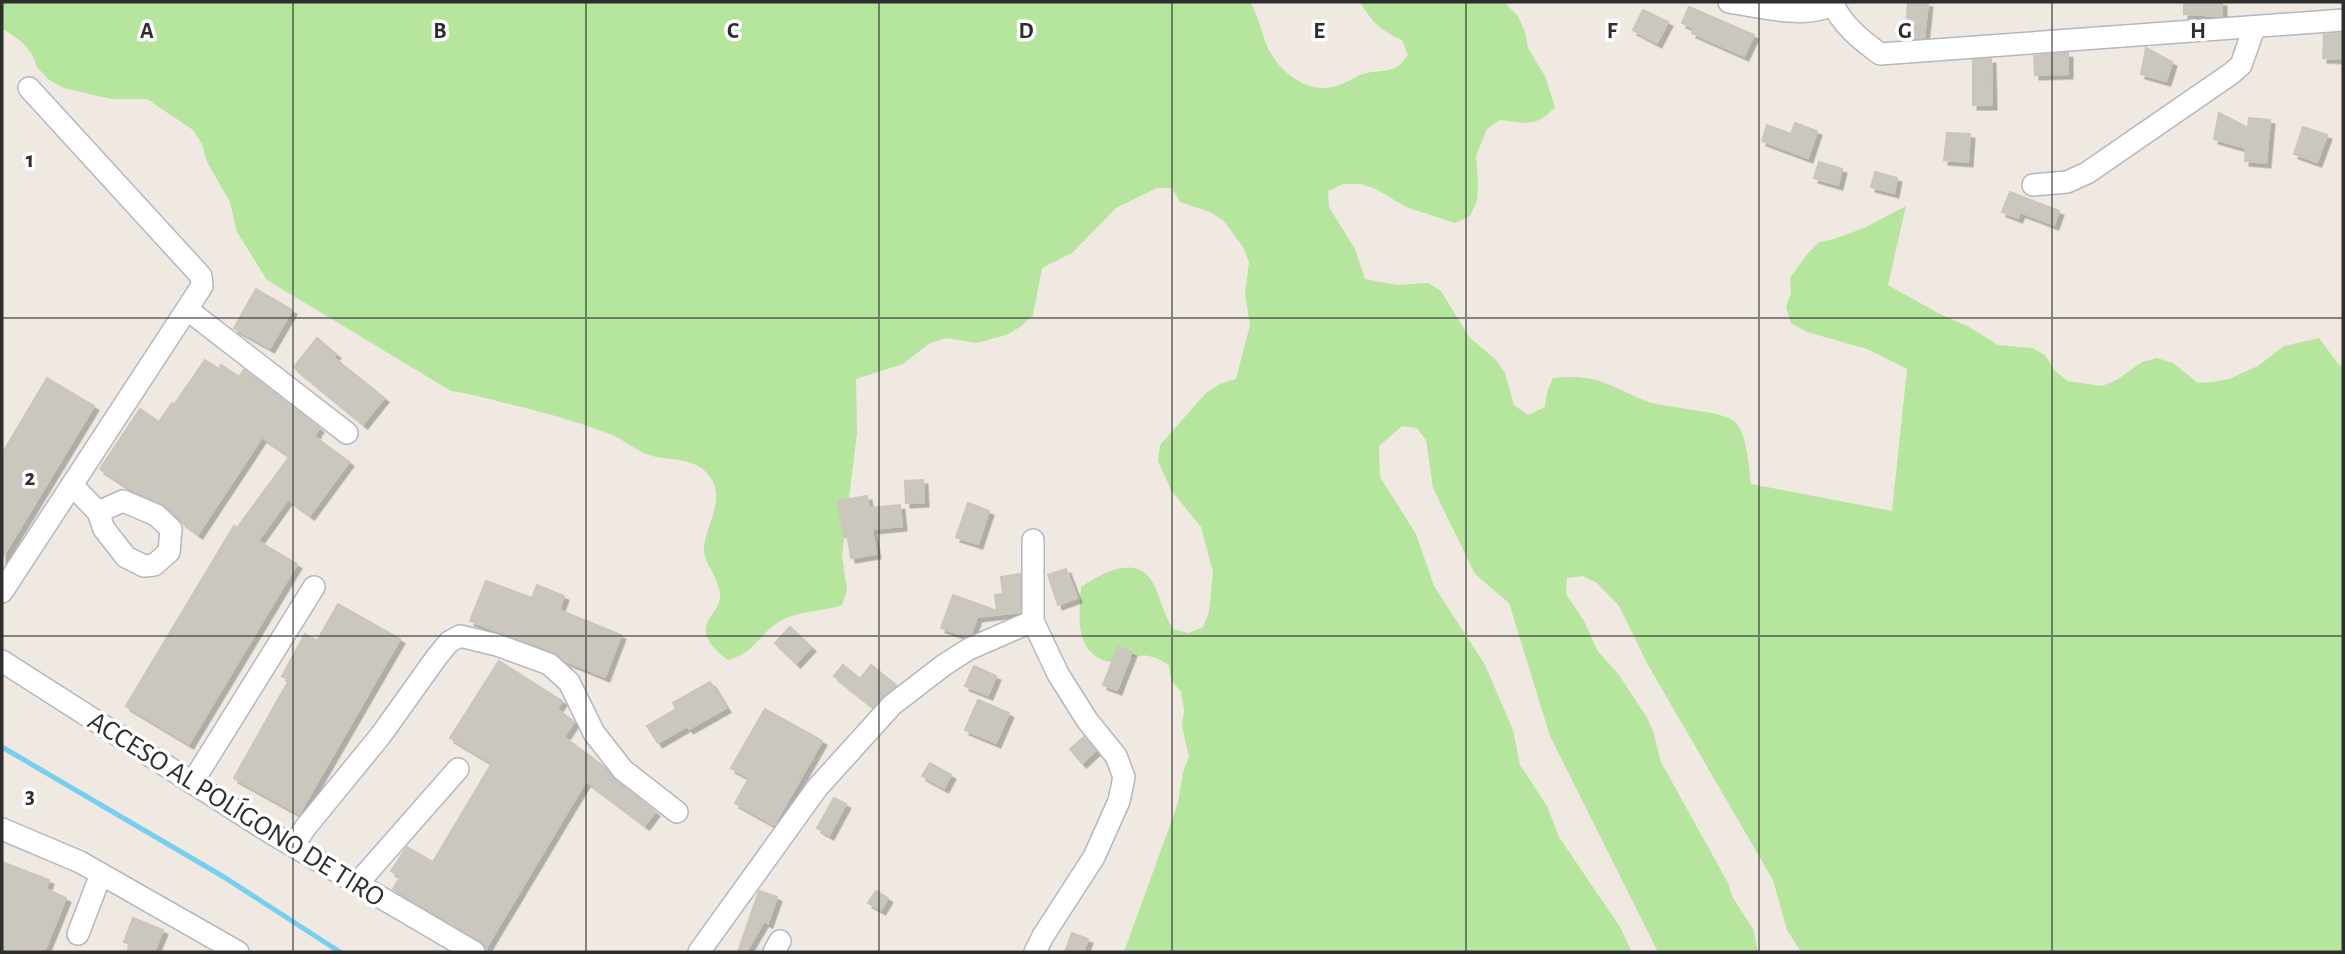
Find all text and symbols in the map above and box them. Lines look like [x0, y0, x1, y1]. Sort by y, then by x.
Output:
text: A [140, 20, 154, 43]
text: B [433, 20, 447, 43]
text: C [727, 20, 739, 43]
text: D [1018, 20, 1034, 43]
text: E [1313, 20, 1325, 43]
text: F [1607, 20, 1618, 43]
text: G [1898, 20, 1912, 43]
text: H [2190, 20, 2206, 43]
text: 1 [26, 149, 34, 172]
text: 2 [25, 467, 36, 490]
street label: ACCESO AL POLÍGONO DE TIRO [83, 704, 391, 913]
text: 3 [25, 785, 35, 808]

